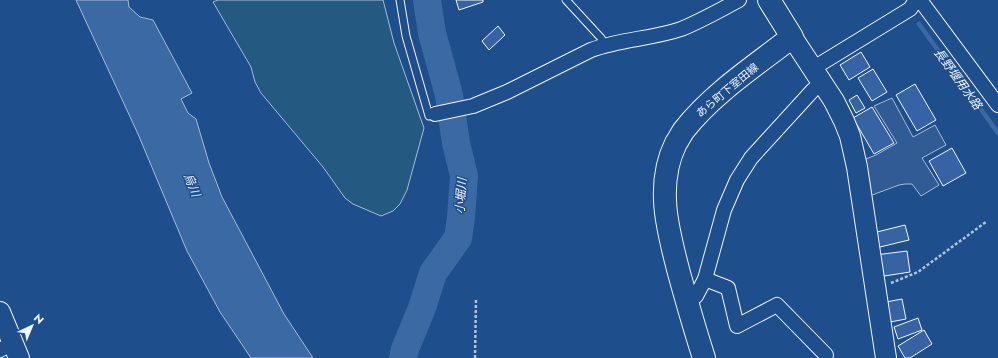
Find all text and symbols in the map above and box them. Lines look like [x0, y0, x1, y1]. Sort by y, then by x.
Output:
water label: 長野堰用水路 [930, 45, 987, 114]
street label: あら町下室田線 [692, 59, 762, 121]
water label: 烏川 [179, 170, 206, 201]
water label: 小堀川 [451, 175, 471, 215]
north arrow [12, 306, 52, 346]
text: N [30, 310, 48, 328]

